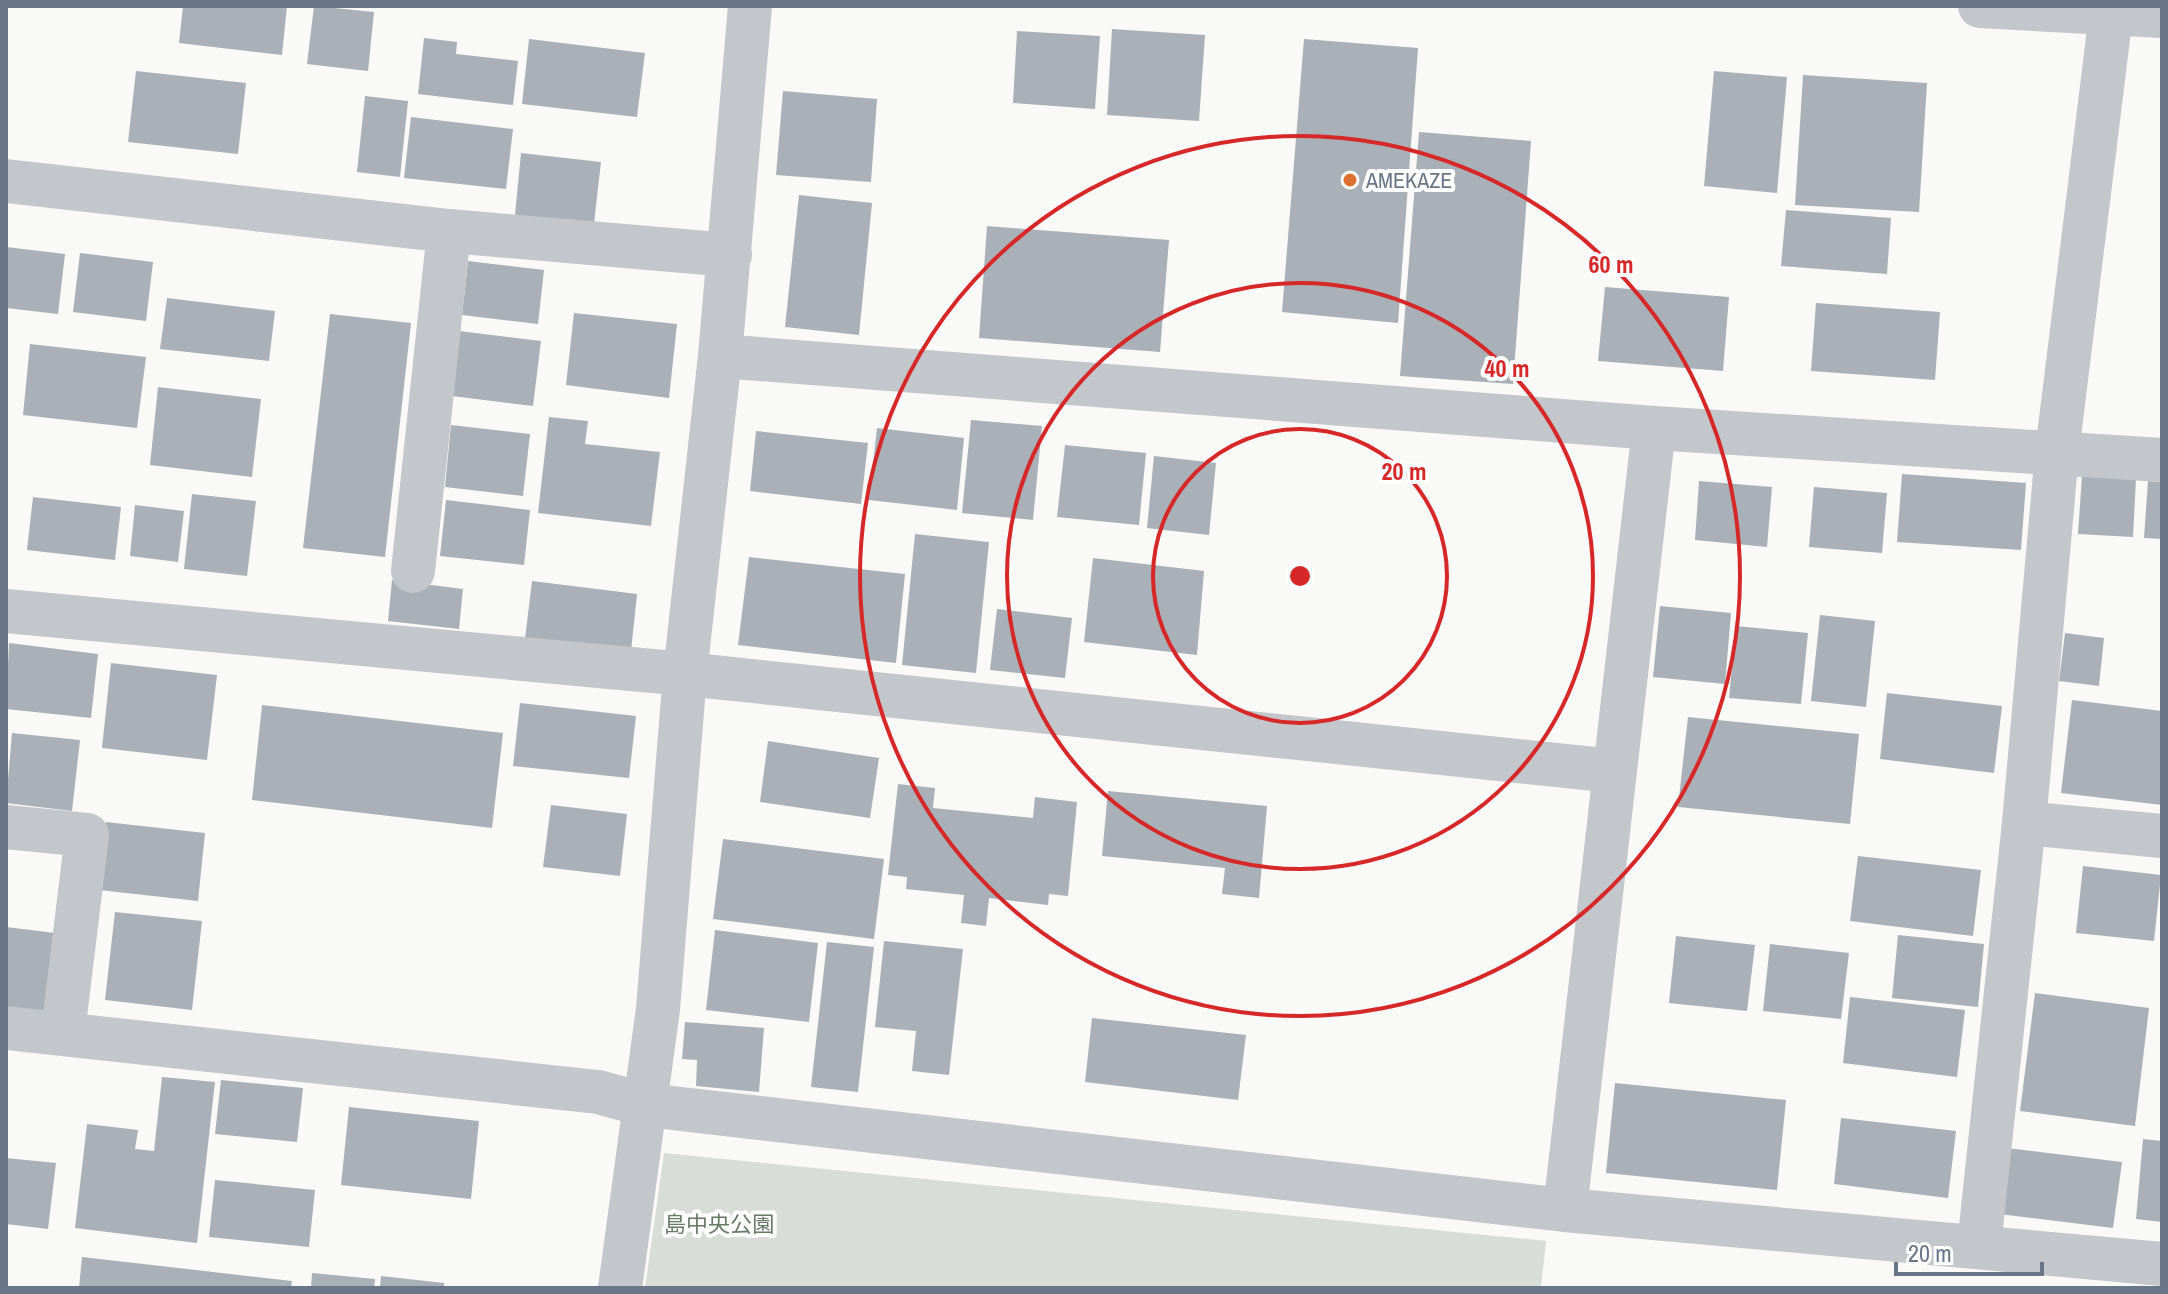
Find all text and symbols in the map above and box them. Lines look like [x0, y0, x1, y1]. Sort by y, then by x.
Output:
place label: AMEKAZE [1365, 165, 1452, 195]
marker: AMEKAZE [1341, 171, 1359, 189]
text: 60 m [1589, 248, 1633, 280]
text: 40 m [1485, 352, 1529, 384]
text: 20 m [1382, 455, 1426, 487]
centre of rings [1286, 562, 1314, 590]
park label: 島中央公園 [664, 1209, 774, 1239]
scale bar [1896, 1226, 2042, 1276]
text: 20 m [1908, 1237, 1952, 1269]

